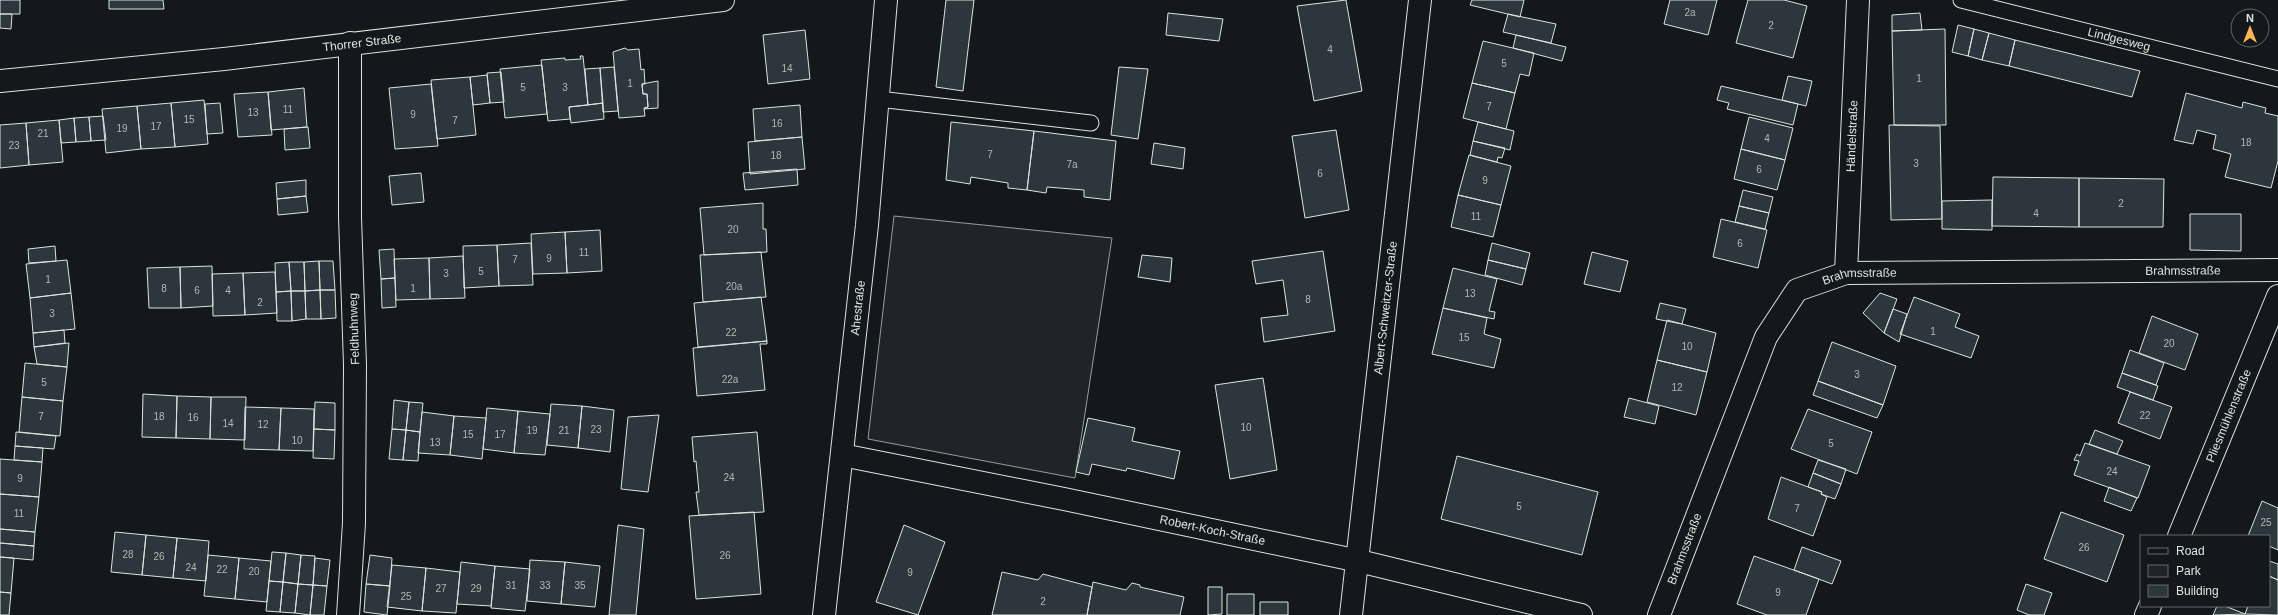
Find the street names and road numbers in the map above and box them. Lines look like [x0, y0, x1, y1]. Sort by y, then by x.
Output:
street label: Lindgesweg [2086, 25, 2152, 54]
street label: Thorrer Straße [322, 31, 402, 54]
street label: Händelstraße [1843, 99, 1861, 172]
street label: Albert-Schweitzer-Straße [1371, 240, 1400, 375]
street label: Brahmsstraße [2145, 263, 2221, 278]
street label: Brahmsstraße [1820, 266, 1897, 288]
street label: Ahestraße [848, 279, 868, 336]
street label: Feldhuhnweg [346, 293, 362, 365]
street label: Pliesmühlenstraße [2203, 367, 2254, 464]
street label: Brahmsstraße [1664, 511, 1705, 586]
street label: Robert-Koch-Straße [1158, 512, 1267, 548]

